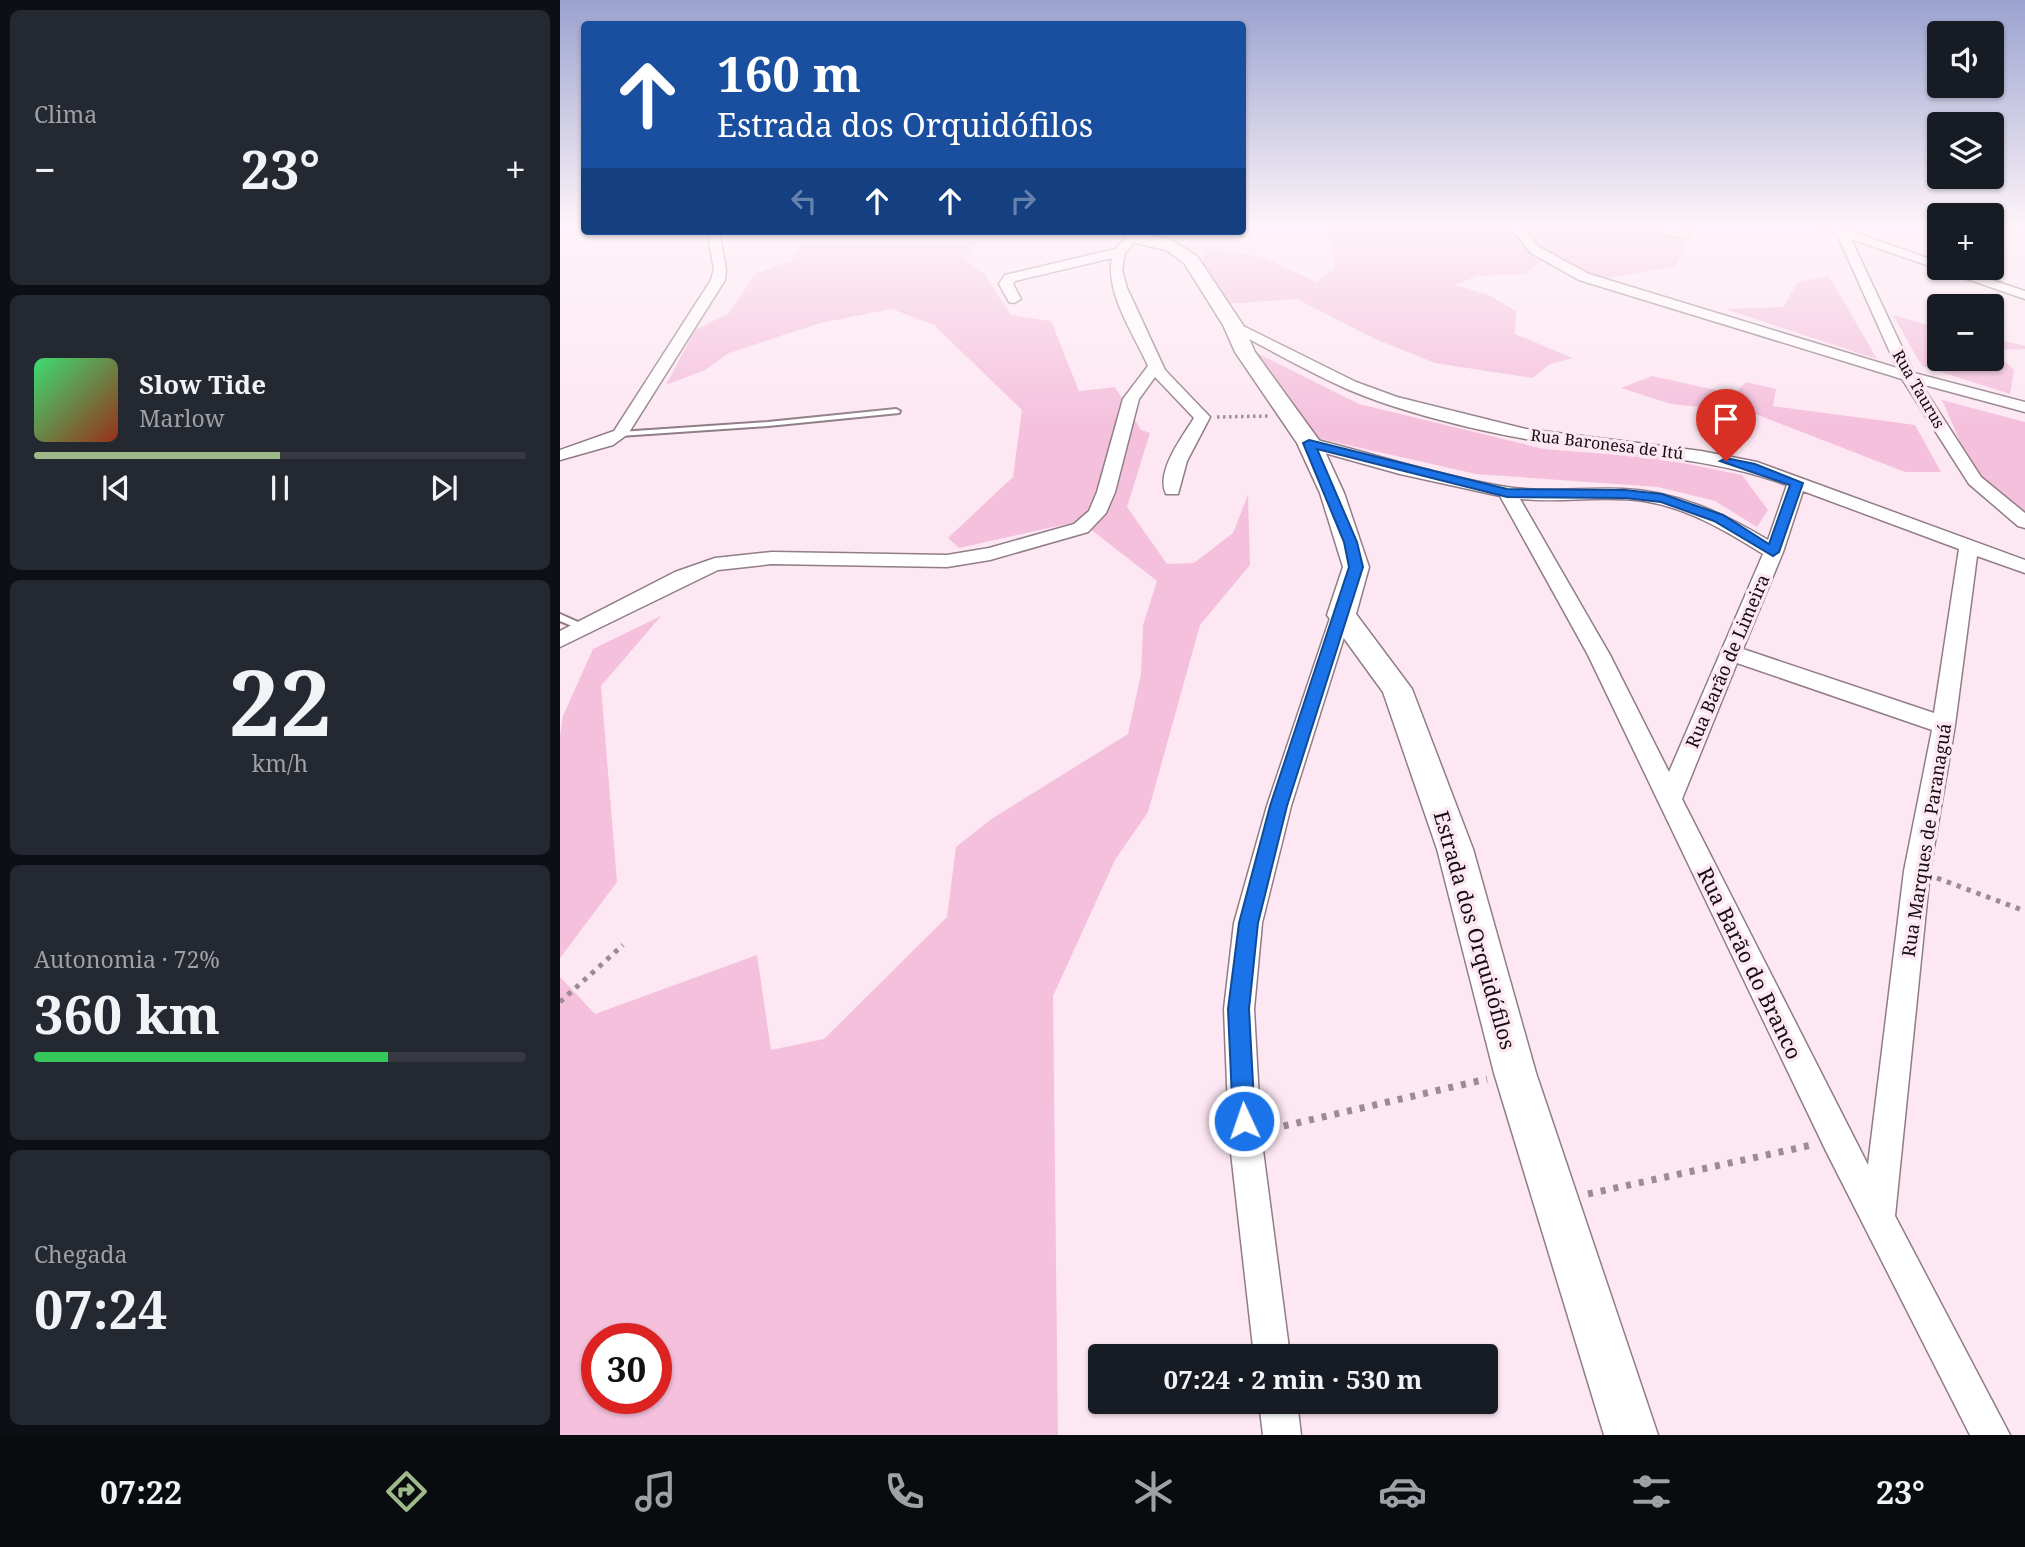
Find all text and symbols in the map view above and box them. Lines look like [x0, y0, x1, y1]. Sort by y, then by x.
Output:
map controls [1927, 21, 2004, 371]
button: sound [1927, 21, 2004, 98]
text: 160 m [717, 40, 861, 106]
icon: ahead [602, 49, 693, 140]
text: Clima [34, 98, 97, 130]
text: Estrada dos Orquidófilos [717, 103, 1093, 146]
button: layers [1927, 112, 2004, 189]
text: 23° [241, 133, 320, 204]
text: − [34, 143, 56, 195]
text: + [505, 143, 526, 195]
icon: left [785, 182, 823, 220]
icon: ahead [858, 182, 896, 220]
icon: ahead [931, 182, 969, 220]
icon: right [1004, 182, 1042, 220]
button: + [1927, 203, 2004, 280]
button: − [1927, 294, 2004, 371]
street label: Rua Taurus [1888, 346, 1950, 432]
text: Slow Tide [139, 366, 266, 402]
pin [1696, 389, 1756, 461]
icon: arrive [1707, 400, 1745, 438]
text: Marlow [139, 402, 225, 434]
street label: Rua Baronesa de Itú [1529, 424, 1685, 464]
icon: previous [97, 469, 135, 507]
icon: pause [261, 469, 299, 507]
icon: next [425, 469, 463, 507]
street label: Rua Barão de Limeira [1680, 571, 1774, 751]
text: 22 [229, 639, 331, 763]
street label: Rua Marques de Paranaguá [1896, 722, 1956, 958]
text: km/h [252, 747, 308, 779]
street label: Estrada dos Orquidófilos [1428, 808, 1522, 1052]
street label: Rua Barão do Branco [1691, 862, 1809, 1064]
text: Autonomia · 72% [34, 943, 220, 975]
text: 360 km [34, 978, 220, 1049]
position arrow [1207, 1084, 1281, 1158]
text: Chegada [34, 1238, 127, 1270]
text: 07:24 [34, 1273, 167, 1344]
speed limit sign: 30 [581, 1323, 672, 1414]
text: 07:24 · 2 min · 530 m [1163, 1361, 1423, 1397]
icon: directions [382, 1467, 431, 1516]
icon: music [631, 1467, 680, 1516]
icon: phone [880, 1467, 929, 1516]
icon: climate [1129, 1467, 1178, 1516]
icon: car [1378, 1467, 1427, 1516]
icon: filters [1627, 1467, 1676, 1516]
text: 07:22 [100, 1470, 182, 1513]
text: 23° [1876, 1470, 1925, 1513]

